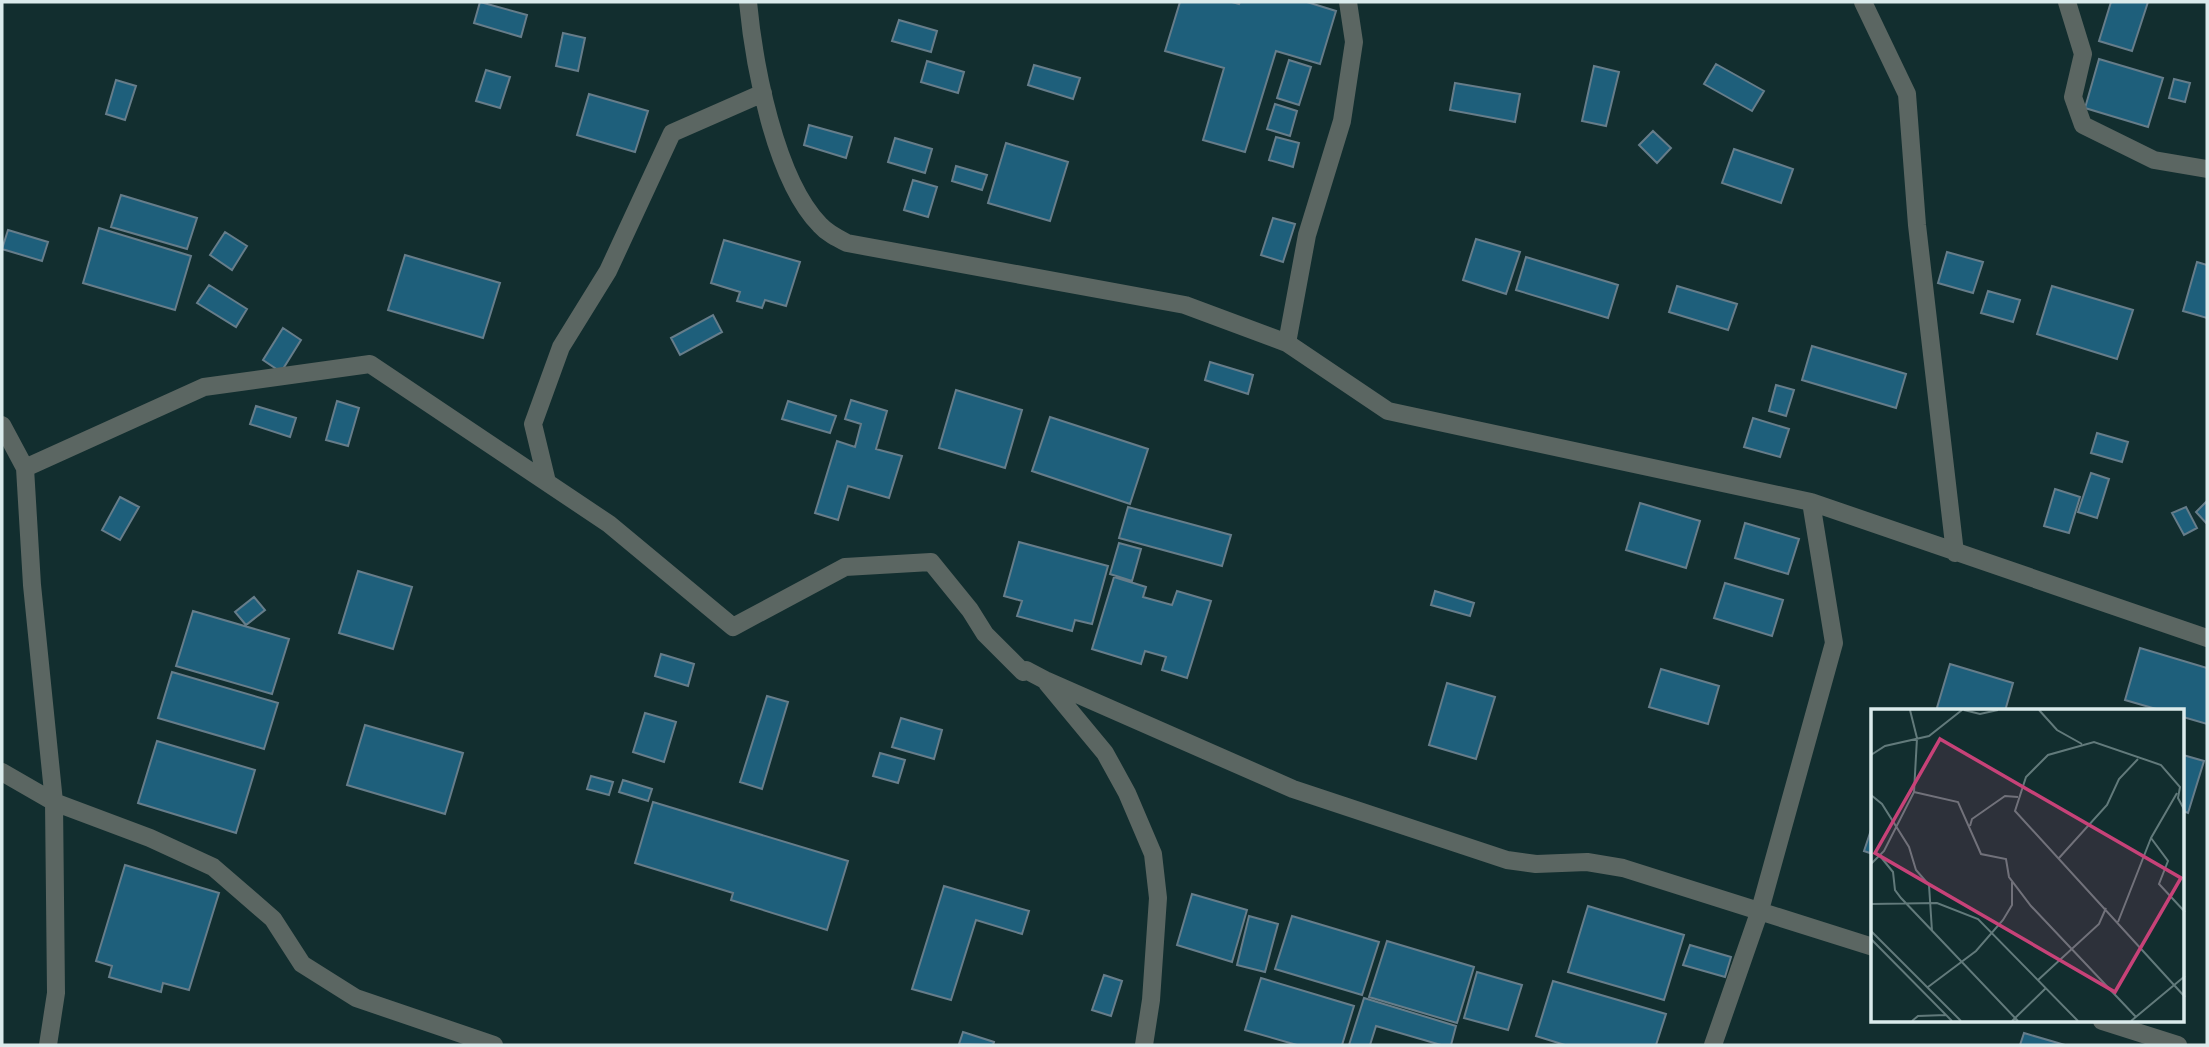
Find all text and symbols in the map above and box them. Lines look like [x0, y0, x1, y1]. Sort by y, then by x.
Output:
inset map [1871, 709, 2184, 1023]

